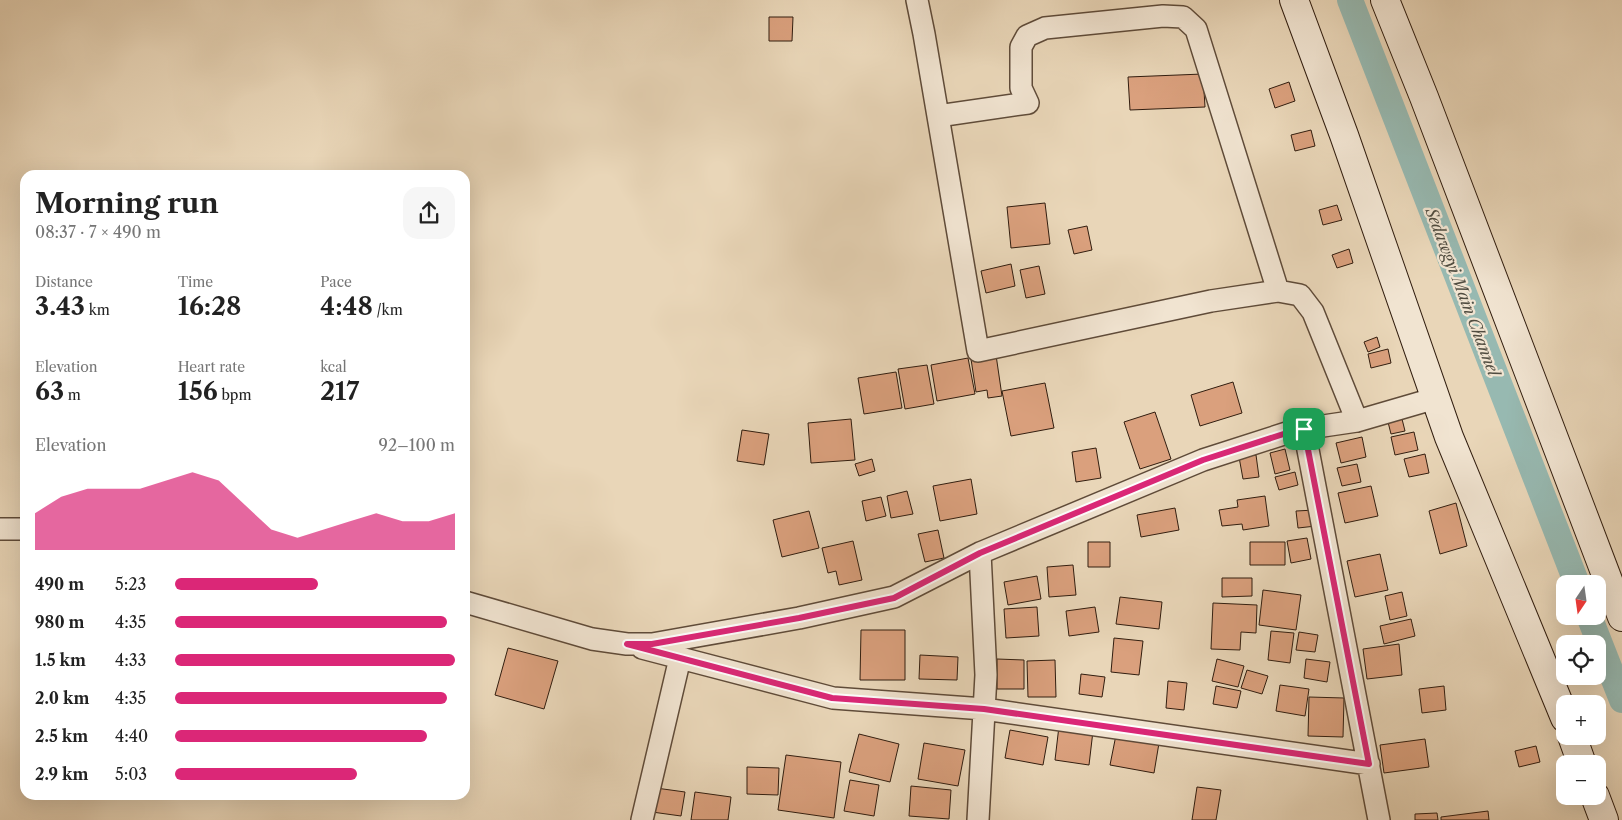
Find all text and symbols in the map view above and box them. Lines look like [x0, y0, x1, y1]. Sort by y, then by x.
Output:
text: Morning run [35, 186, 219, 220]
button: share [403, 187, 455, 239]
water label: Sedawgyi Main Channel [1421, 204, 1505, 381]
text: 08:37 · 7 × 490 m [35, 222, 161, 242]
text: Distance [35, 273, 93, 291]
text: Time [178, 273, 213, 291]
text: Pace [320, 273, 352, 291]
text: 3.43 [35, 291, 85, 322]
text: 16:28 [178, 291, 241, 322]
text: 4:48 [320, 291, 373, 322]
text: km [85, 301, 110, 319]
text: /km [373, 301, 403, 319]
text: Elevation [35, 358, 98, 376]
text: Heart rate [178, 358, 245, 376]
text: kcal [320, 358, 347, 376]
text: 63 [35, 376, 64, 407]
text: 156 [178, 376, 218, 407]
text: 217 [320, 376, 359, 407]
text: m [64, 386, 81, 404]
text: bpm [218, 386, 252, 404]
pin [1283, 408, 1325, 450]
icon: arrive [1290, 415, 1318, 443]
text: Elevation [35, 435, 106, 455]
text: 92–100 m [379, 435, 455, 455]
text: 490 m [35, 574, 84, 594]
text: 5:23 [115, 574, 146, 594]
north arrow [1556, 575, 1606, 625]
map controls [1556, 575, 1606, 805]
text: 980 m [35, 612, 85, 632]
text: 4:35 [115, 612, 146, 632]
button: locate [1556, 635, 1606, 685]
text: 1.5 km [35, 650, 86, 670]
text: 4:33 [115, 650, 146, 670]
text: 2.0 km [35, 688, 89, 708]
text: 4:35 [115, 688, 146, 708]
button: + [1556, 695, 1606, 745]
text: 2.5 km [35, 726, 88, 746]
text: 4:40 [115, 726, 148, 746]
button: − [1556, 755, 1606, 805]
text: 2.9 km [35, 764, 89, 784]
text: 5:03 [115, 764, 147, 784]

